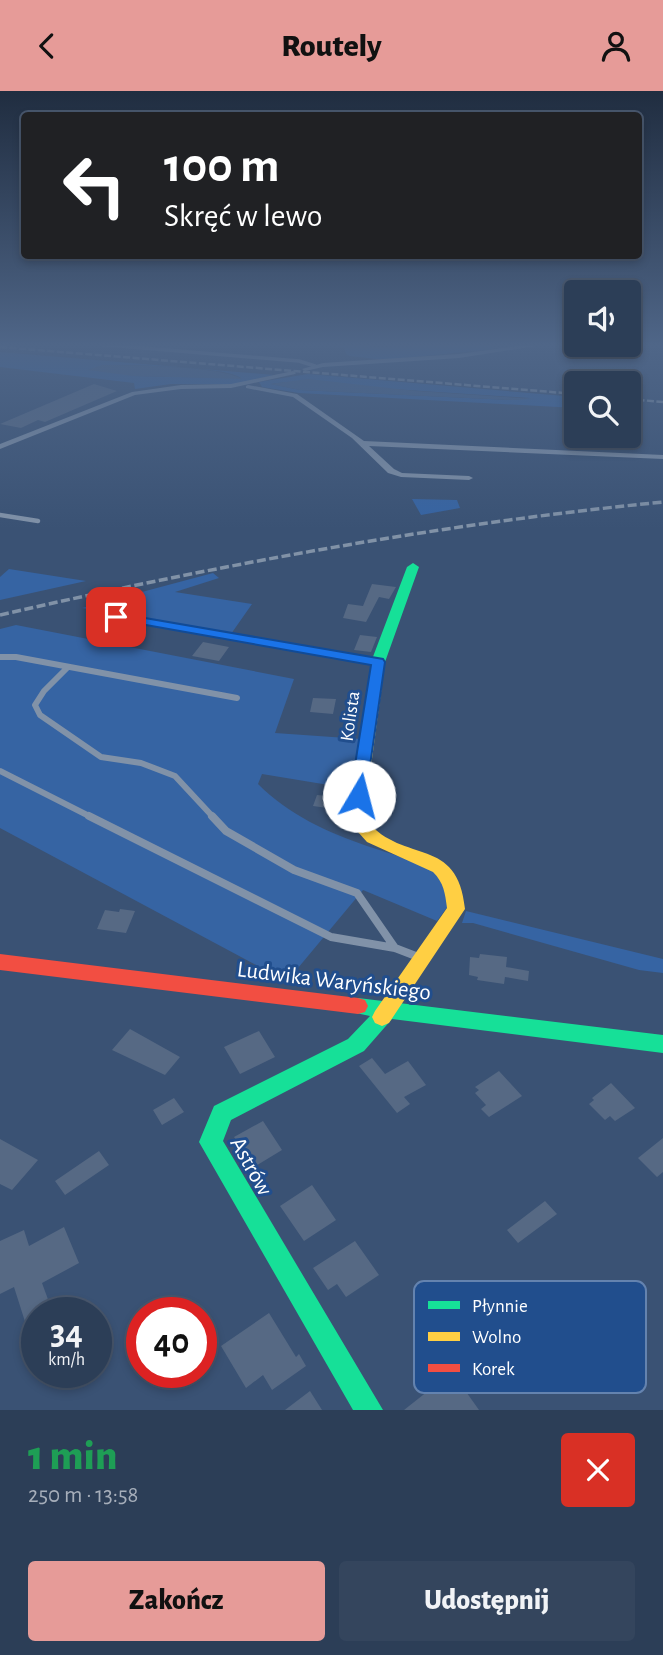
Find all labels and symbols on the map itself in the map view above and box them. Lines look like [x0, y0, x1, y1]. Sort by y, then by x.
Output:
pin [86, 587, 146, 647]
street label: Kolista [338, 690, 363, 743]
position arrow [322, 759, 396, 833]
street label: Ludwika Waryńskiego [236, 958, 432, 1005]
street label: Astrów [225, 1134, 276, 1200]
legend [414, 1281, 646, 1393]
speed limit sign: 40 [126, 1297, 217, 1388]
text: Płynnie [472, 1297, 528, 1316]
text: Wolno [472, 1328, 521, 1347]
text: Korek [472, 1360, 515, 1379]

